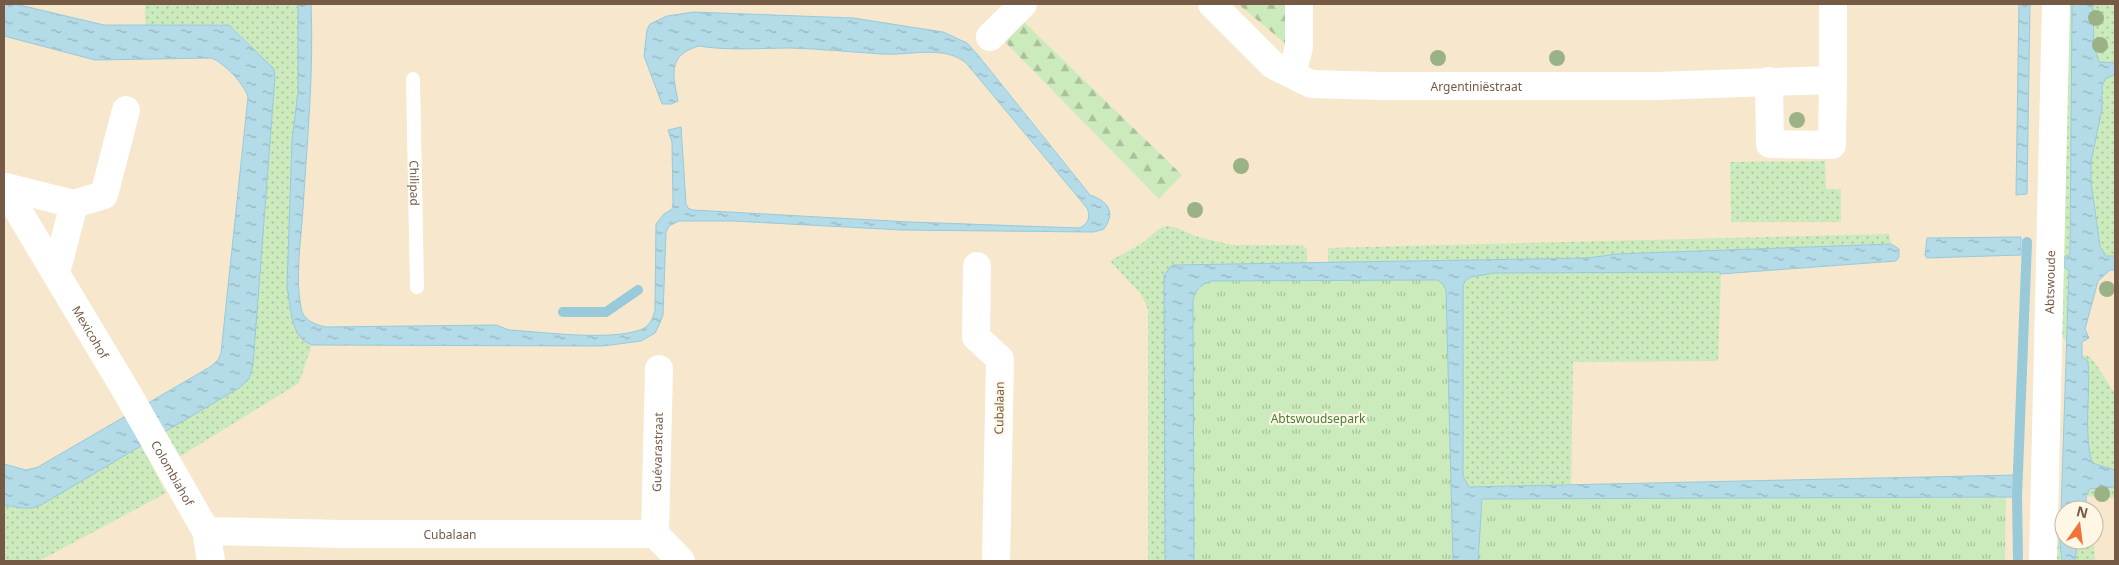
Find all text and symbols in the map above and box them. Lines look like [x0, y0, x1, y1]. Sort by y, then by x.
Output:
street label: Argentiniëstraat [1430, 78, 1523, 95]
street label: Chilipad [406, 160, 424, 206]
street label: Abtswoude [2040, 250, 2059, 314]
street label: Mexicohof [68, 302, 114, 362]
street label: Cubalaan [990, 381, 1008, 435]
park label: Abtswoudsepark [1271, 410, 1366, 427]
street label: Guévarastraat [648, 411, 666, 492]
street label: Colombiahof [147, 437, 199, 509]
north arrow [2054, 500, 2104, 550]
text: N [2074, 501, 2090, 522]
street label: Cubalaan [423, 526, 477, 543]

